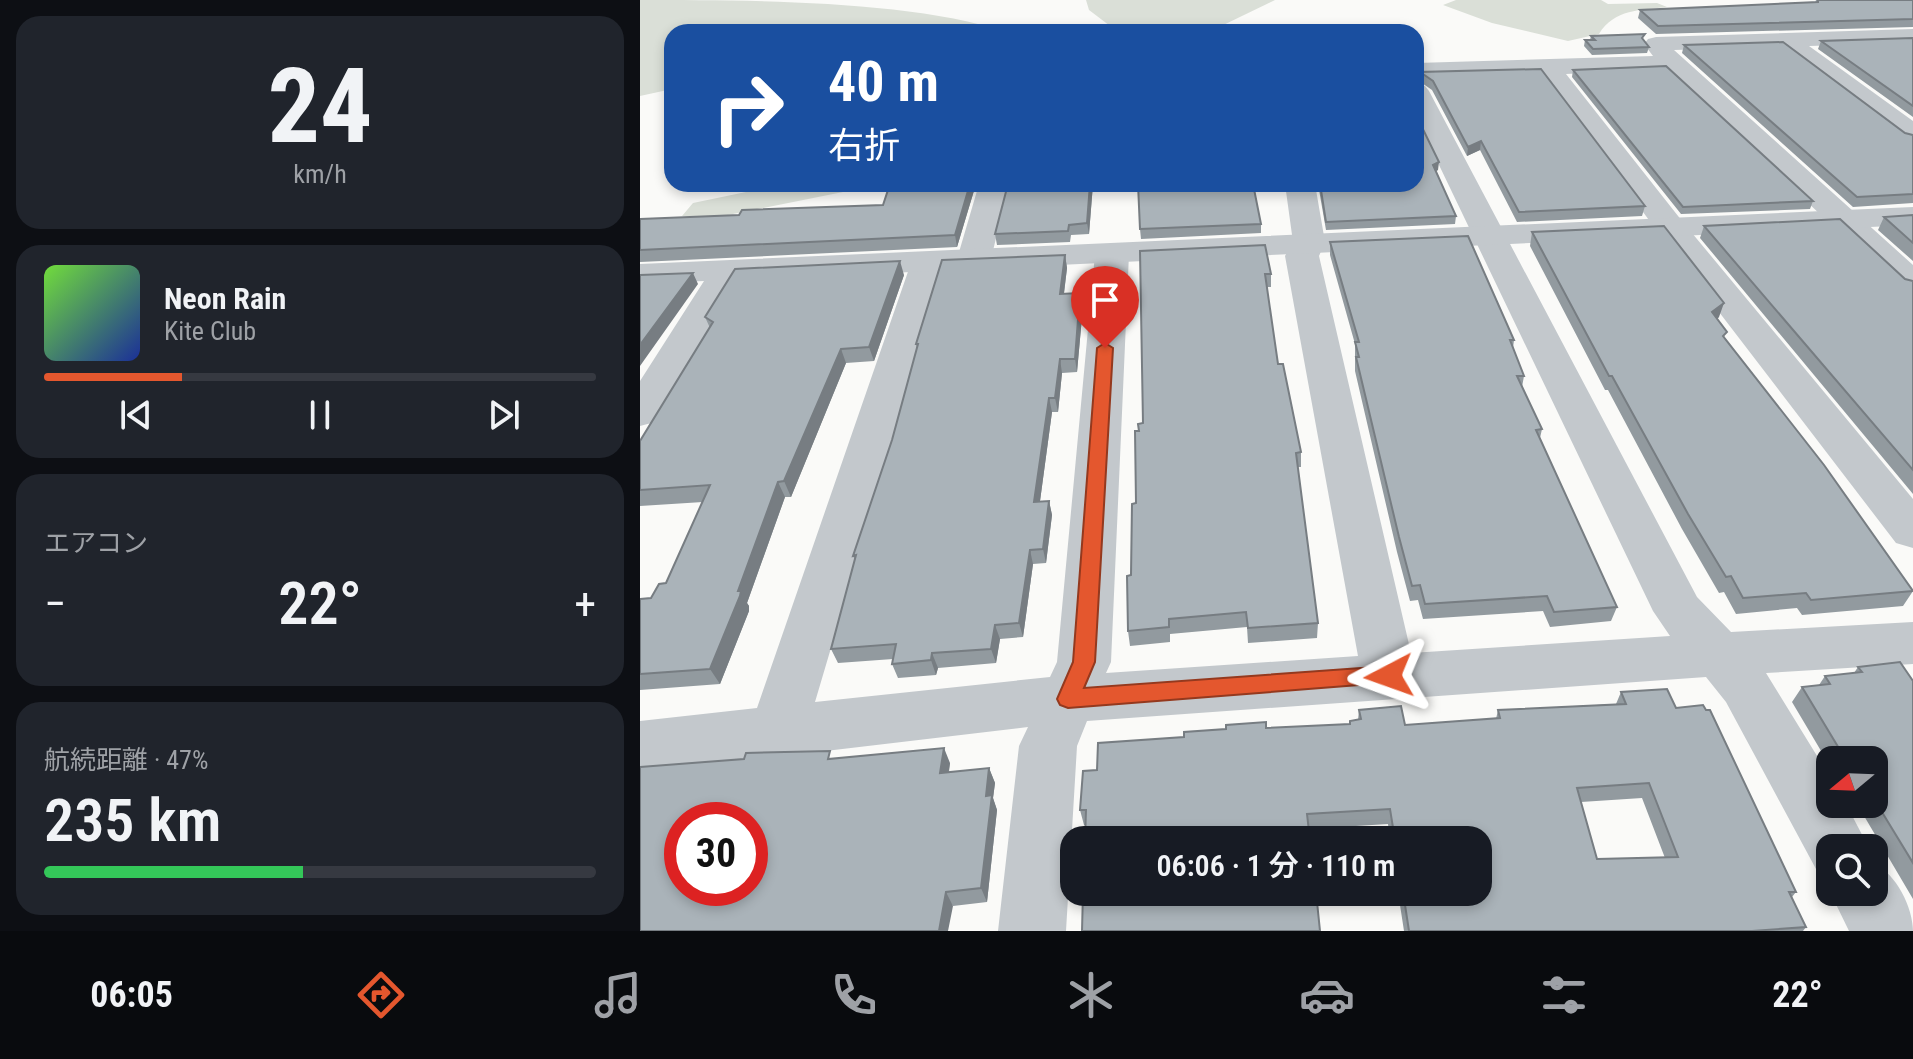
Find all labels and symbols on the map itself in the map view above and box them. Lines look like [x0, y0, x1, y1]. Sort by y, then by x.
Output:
pin [1071, 266, 1139, 348]
position arrow [1347, 634, 1431, 718]
north arrow [1816, 746, 1888, 818]
speed limit sign: 30 [664, 802, 768, 906]

